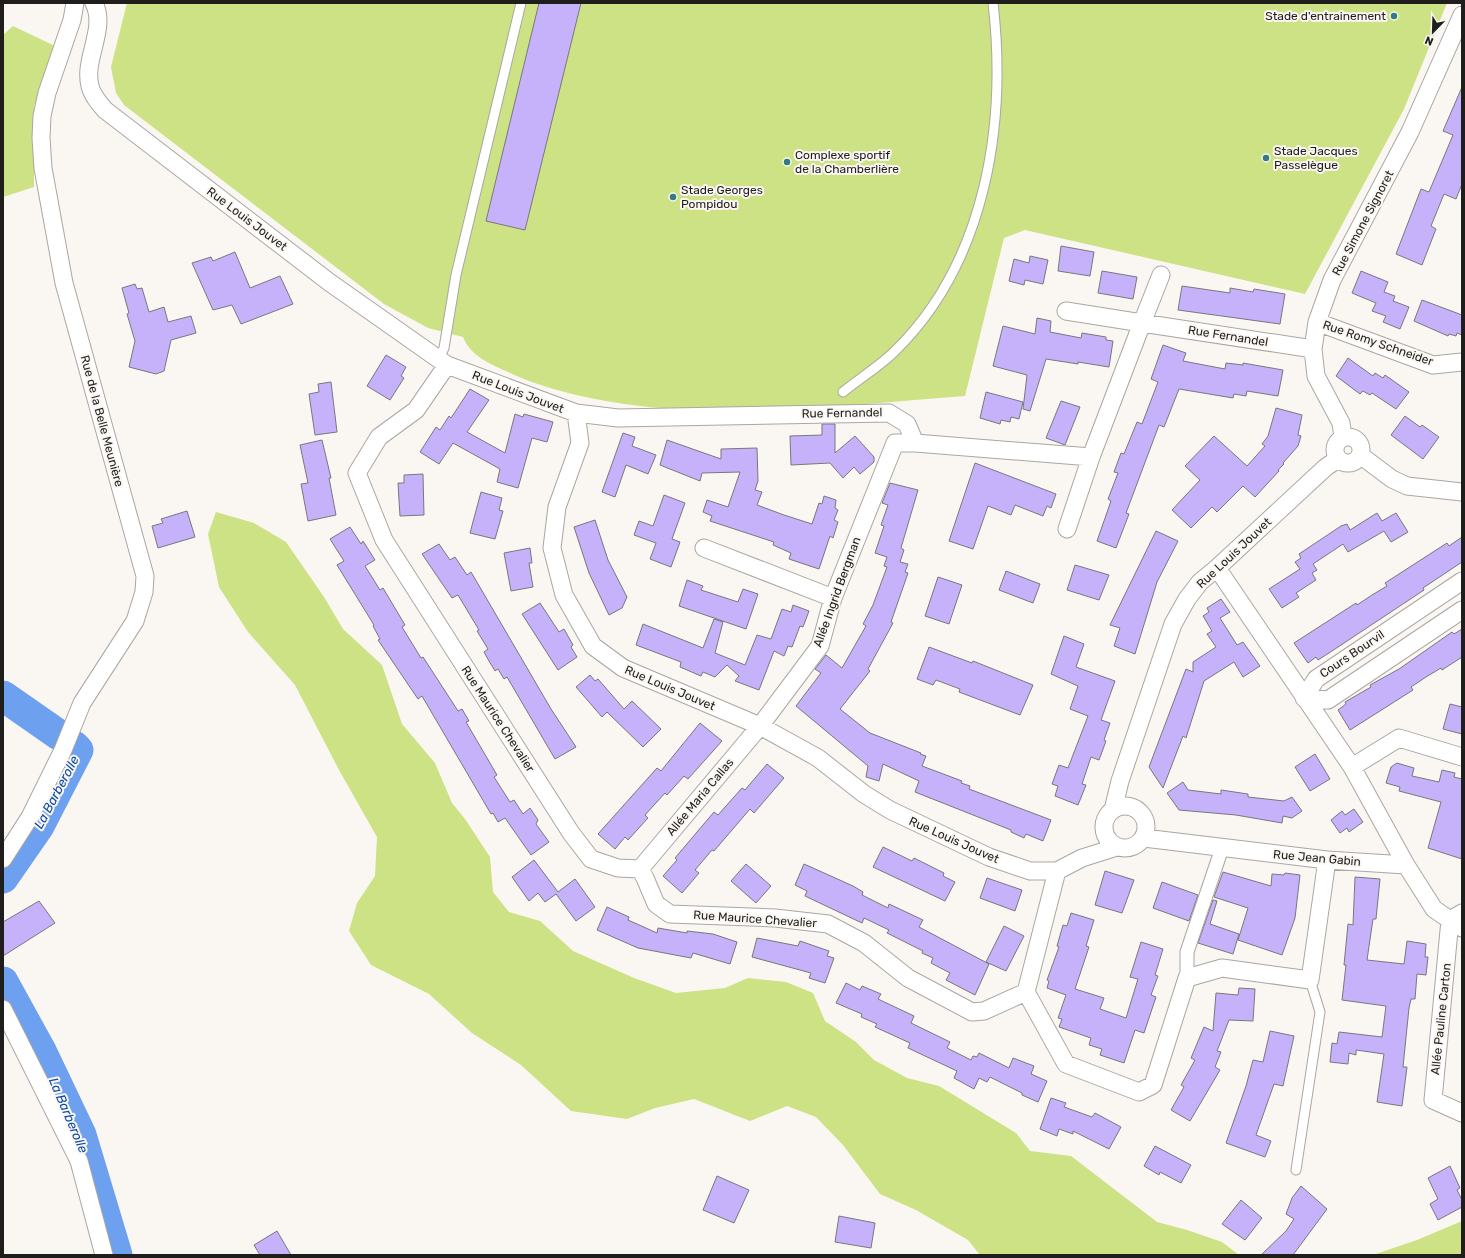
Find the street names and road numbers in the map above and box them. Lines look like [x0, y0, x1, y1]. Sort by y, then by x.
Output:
street label: Rue Simone Signoret [1329, 168, 1397, 278]
street label: Rue Louis Jouvet [204, 184, 290, 254]
street label: Rue Romy Schneider [1321, 318, 1435, 369]
street label: Rue Fernandel [1187, 323, 1269, 349]
street label: Rue de la Belle Meunière [78, 354, 126, 489]
street label: Rue Louis Jouvet [470, 368, 566, 416]
street label: Rue Fernandel [801, 405, 883, 421]
street label: Rue Louis Jouvet [1194, 515, 1274, 591]
street label: Allée Ingrid Bergman [811, 535, 863, 649]
street label: Cours Bourvil [1317, 627, 1387, 681]
street label: Rue Maurice Chevalier [458, 663, 538, 775]
street label: Rue Louis Jouvet [623, 663, 718, 714]
street label: Allée Maria Callas [664, 755, 736, 839]
street label: Rue Louis Jouvet [907, 814, 1001, 866]
street label: Rue Jean Gabin [1273, 847, 1361, 869]
street label: Rue Maurice Chevalier [693, 908, 818, 930]
street label: Allée Pauline Carton [1428, 962, 1454, 1076]

